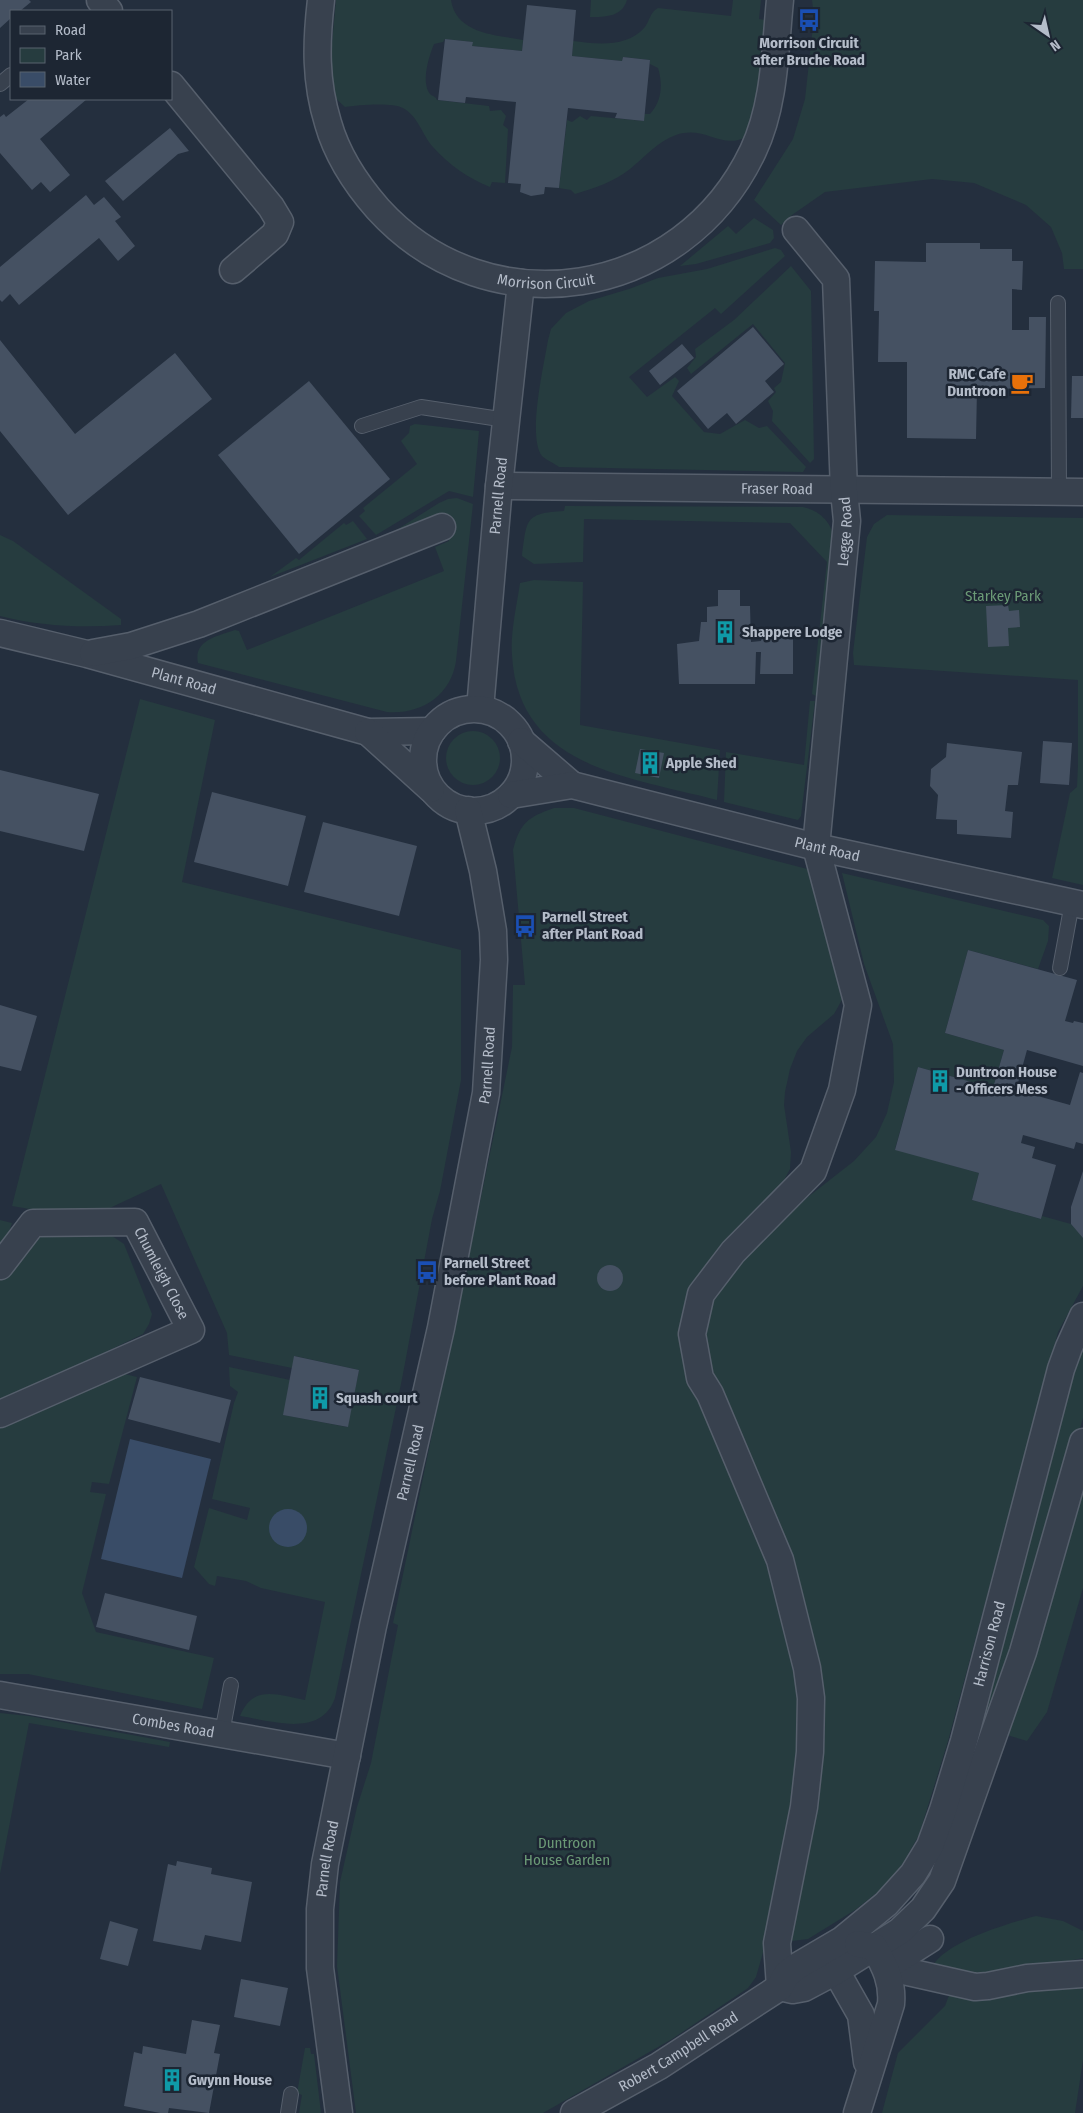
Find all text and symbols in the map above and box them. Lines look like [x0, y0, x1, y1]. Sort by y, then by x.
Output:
bus stop icon: Morrison Circuit after Bruche Road [796, 7, 822, 33]
legend [10, 10, 172, 100]
north arrow [1023, 10, 1073, 60]
text: Road [55, 21, 86, 39]
place label: Morrison Circuit after Bruche Road [753, 34, 865, 69]
text: N [1047, 36, 1063, 55]
text: Park [55, 46, 82, 64]
text: Water [55, 71, 91, 89]
street label: Morrison Circuit [496, 270, 596, 293]
place label: RMC Cafe Duntroon [947, 365, 1006, 400]
cafe icon: RMC Cafe Duntroon [1009, 370, 1035, 396]
street label: Parnell Road [486, 456, 511, 535]
street label: Fraser Road [741, 479, 813, 498]
street label: Legge Road [834, 496, 856, 567]
park label: Starkey Park [965, 587, 1041, 605]
building icon: Shappere Lodge [712, 619, 738, 645]
place label: Shappere Lodge [742, 623, 843, 641]
street label: Plant Road [149, 663, 218, 698]
building icon: Apple Shed [637, 750, 663, 776]
place label: Apple Shed [665, 754, 737, 772]
street label: Plant Road [793, 833, 862, 865]
place label: Parnell Street after Plant Road [542, 908, 643, 943]
bus stop icon: Parnell Street after Plant Road [512, 913, 538, 939]
street label: Parnell Road [475, 1026, 499, 1106]
place label: Duntroon House - Officers Mess [956, 1063, 1057, 1098]
building icon: Duntroon House - Officers Mess [927, 1068, 953, 1094]
street label: Chumleigh Close [130, 1224, 193, 1322]
place label: Parnell Street before Plant Road [444, 1254, 556, 1289]
bus stop icon: Parnell Street before Plant Road [414, 1259, 440, 1285]
building icon: Squash court [307, 1385, 333, 1411]
place label: Squash court [336, 1389, 418, 1407]
street label: Parnell Road [393, 1423, 428, 1502]
street label: Harrison Road [970, 1599, 1009, 1688]
street label: Combes Road [131, 1709, 216, 1742]
street label: Parnell Road [312, 1819, 343, 1898]
park label: Duntroon House Garden [524, 1834, 610, 1869]
street label: Robert Campbell Road [615, 2008, 741, 2096]
building icon: Gwynn House [159, 2067, 185, 2093]
place label: Gwynn House [188, 2071, 273, 2089]

